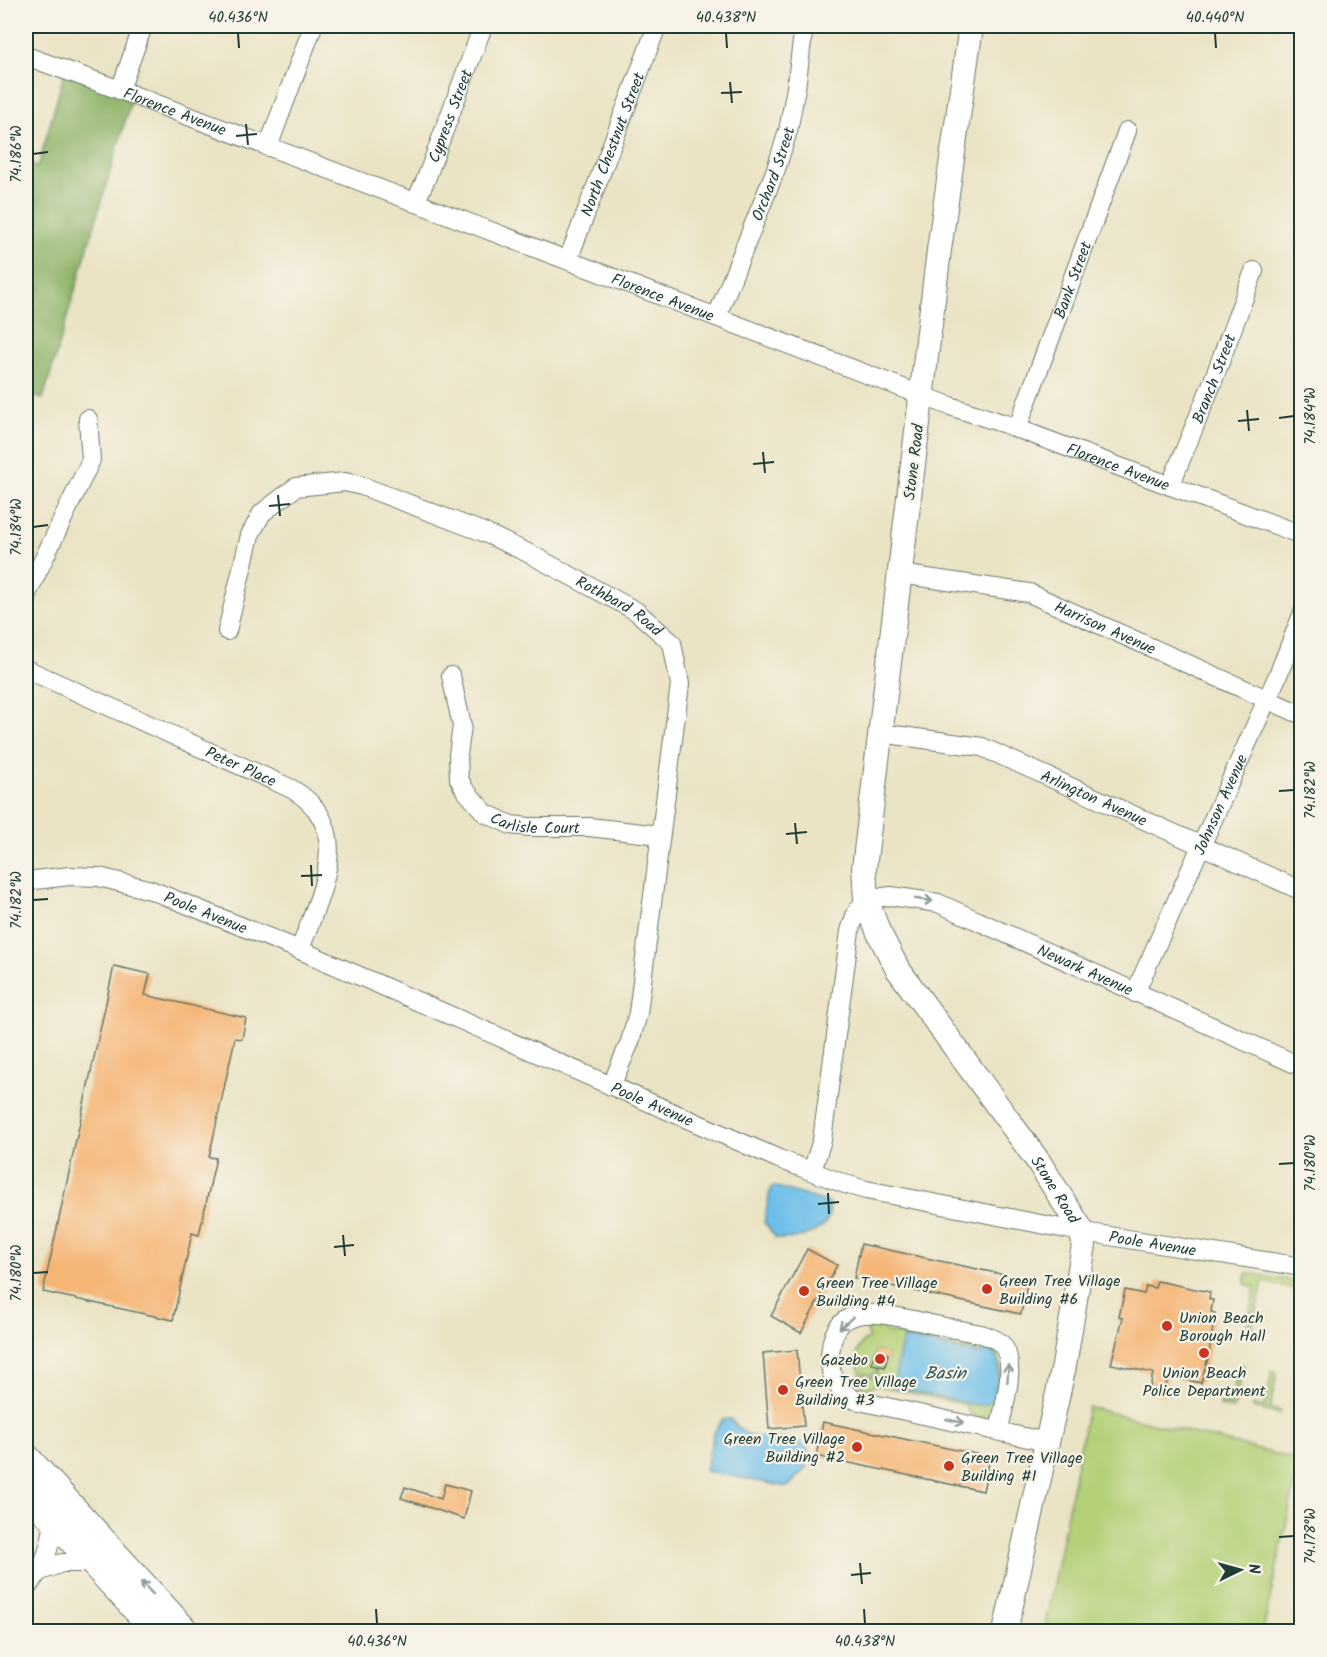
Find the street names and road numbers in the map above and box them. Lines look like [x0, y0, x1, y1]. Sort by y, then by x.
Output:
street label: Cypress Street [422, 65, 480, 166]
street label: North Chestnut Street [575, 68, 653, 220]
street label: Florence Avenue [120, 81, 230, 143]
street label: Orchard Street [745, 124, 803, 225]
street label: Bank Street [1048, 237, 1099, 323]
street label: Florence Avenue [607, 267, 718, 329]
street label: Branch Street [1186, 330, 1244, 428]
street label: Stone Road [897, 422, 932, 502]
street label: Florence Avenue [1063, 437, 1173, 498]
street label: Rothbard Road [571, 570, 668, 644]
street label: Harrison Avenue [1050, 595, 1159, 662]
street label: Peter Place [201, 740, 280, 794]
street label: Johnson Avenue [1188, 750, 1255, 859]
street label: Arlington Avenue [1036, 764, 1151, 834]
street label: Carlisle Court [486, 806, 581, 841]
street label: Poole Avenue [160, 885, 251, 941]
street label: Newark Avenue [1033, 938, 1137, 1003]
street label: Poole Avenue [607, 1076, 697, 1134]
street label: Stone Road [1024, 1151, 1086, 1230]
street label: Poole Avenue [1107, 1225, 1198, 1264]

